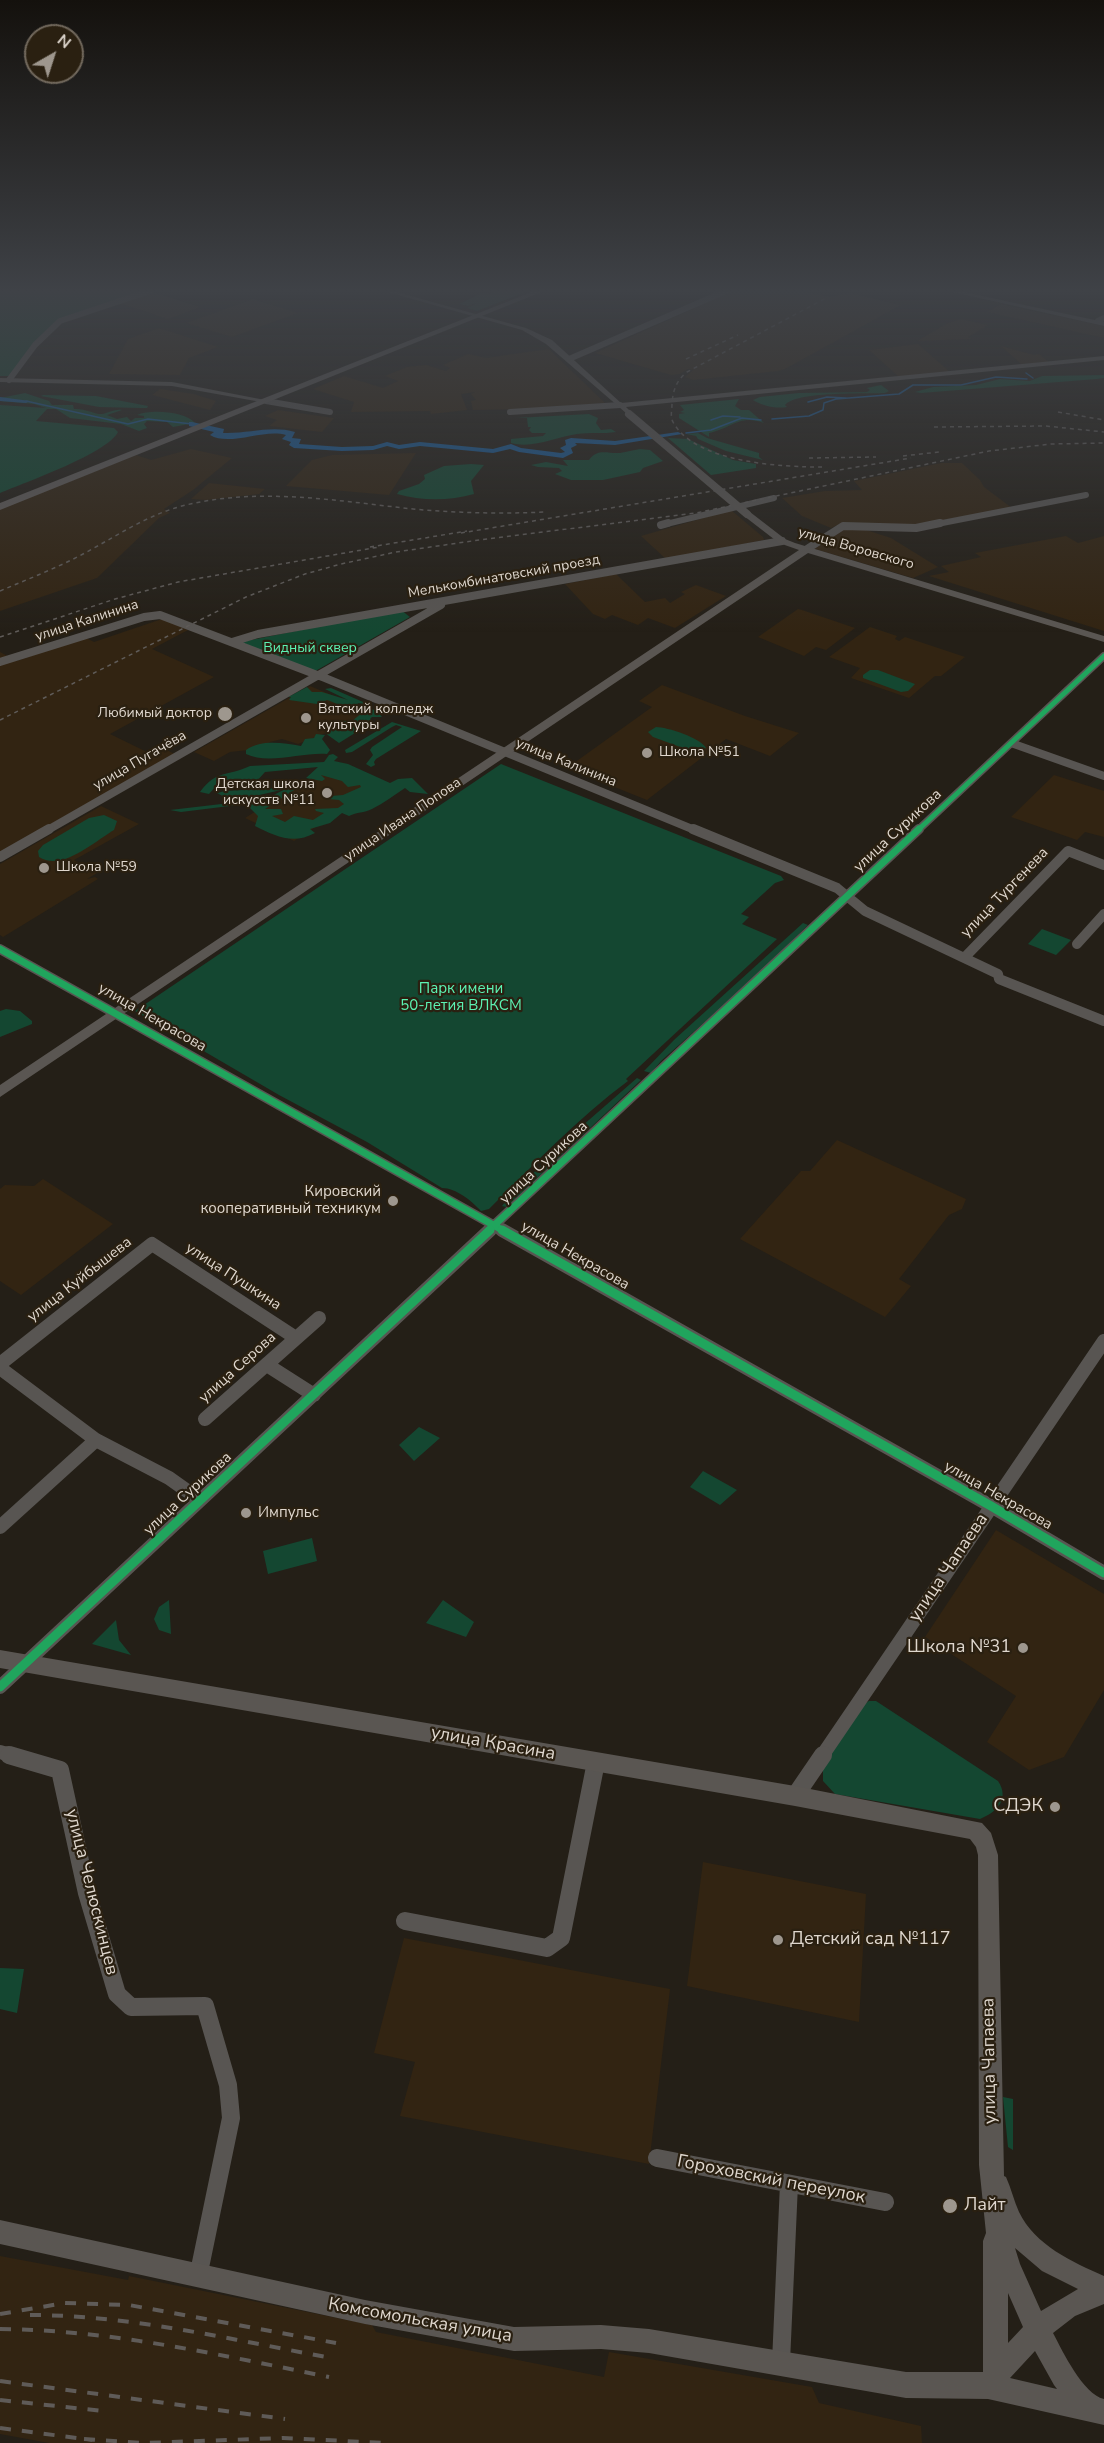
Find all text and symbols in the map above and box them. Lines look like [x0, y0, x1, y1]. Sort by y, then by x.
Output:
north arrow [24, 24, 84, 84]
text: N [52, 29, 76, 54]
street label: улица Воровского [796, 524, 916, 574]
street label: Мелькомбинатовский проезд [407, 552, 601, 602]
street label: улица Калинина [33, 596, 141, 646]
park label: Видный сквер [263, 641, 357, 657]
place label: Вятский колледж культуры [318, 702, 433, 734]
marker: Любимый доктор [216, 705, 234, 723]
place label: Любимый доктор [98, 706, 212, 722]
marker: Вятский колледж культуры [299, 711, 313, 725]
street label: улица Пугачёва [90, 728, 190, 794]
street label: улица Калинина [513, 735, 619, 791]
place label: Школа №51 [659, 745, 740, 761]
marker: Школа №51 [640, 746, 654, 760]
street label: улица Ивана Попова [341, 775, 465, 865]
place label: Детская школа искусств №11 [216, 777, 315, 810]
marker: Детская школа искусств №11 [320, 786, 334, 800]
street label: улица Сурикова [850, 786, 946, 876]
street label: улица Тургенева [957, 844, 1053, 942]
place label: Школа №59 [56, 860, 137, 876]
marker: Школа №59 [37, 861, 51, 875]
street label: улица Некрасова [95, 980, 209, 1056]
park label: Парк имени 50-летия ВЛКСМ [400, 980, 522, 1015]
street label: улица Сурикова [496, 1118, 592, 1208]
place label: Кировский кооперативный техникум [200, 1183, 381, 1218]
marker: Кировский кооперативный техникум [386, 1194, 400, 1208]
street label: улица Некрасова [518, 1218, 632, 1294]
street label: улица Куйбышева [24, 1234, 136, 1326]
street label: улица Пушкина [182, 1239, 284, 1315]
street label: улица Серова [196, 1329, 280, 1407]
street label: улица Сурикова [140, 1449, 236, 1539]
street label: улица Некрасова [941, 1458, 1055, 1534]
place label: Импульс [258, 1504, 319, 1522]
marker: Импульс [239, 1506, 253, 1520]
street label: улица Чапаева [905, 1510, 993, 1626]
place label: Школа №31 [907, 1637, 1011, 1659]
marker: Школа №31 [1016, 1641, 1030, 1655]
street label: улица Красина [429, 1722, 557, 1766]
place label: СДЭК [993, 1796, 1043, 1818]
marker: СДЭК [1048, 1800, 1062, 1814]
street label: улица Челюскинцев [60, 1807, 122, 1977]
place label: Детский сад №117 [790, 1929, 951, 1951]
marker: Детский сад №117 [771, 1933, 785, 1947]
street label: улица Чапаева [978, 1998, 1002, 2124]
street label: Гороховский переулок [675, 2151, 867, 2209]
place label: Лайт [964, 2195, 1006, 2217]
marker: Лайт [941, 2197, 959, 2215]
street label: Комсомольская улица [326, 2294, 514, 2348]

